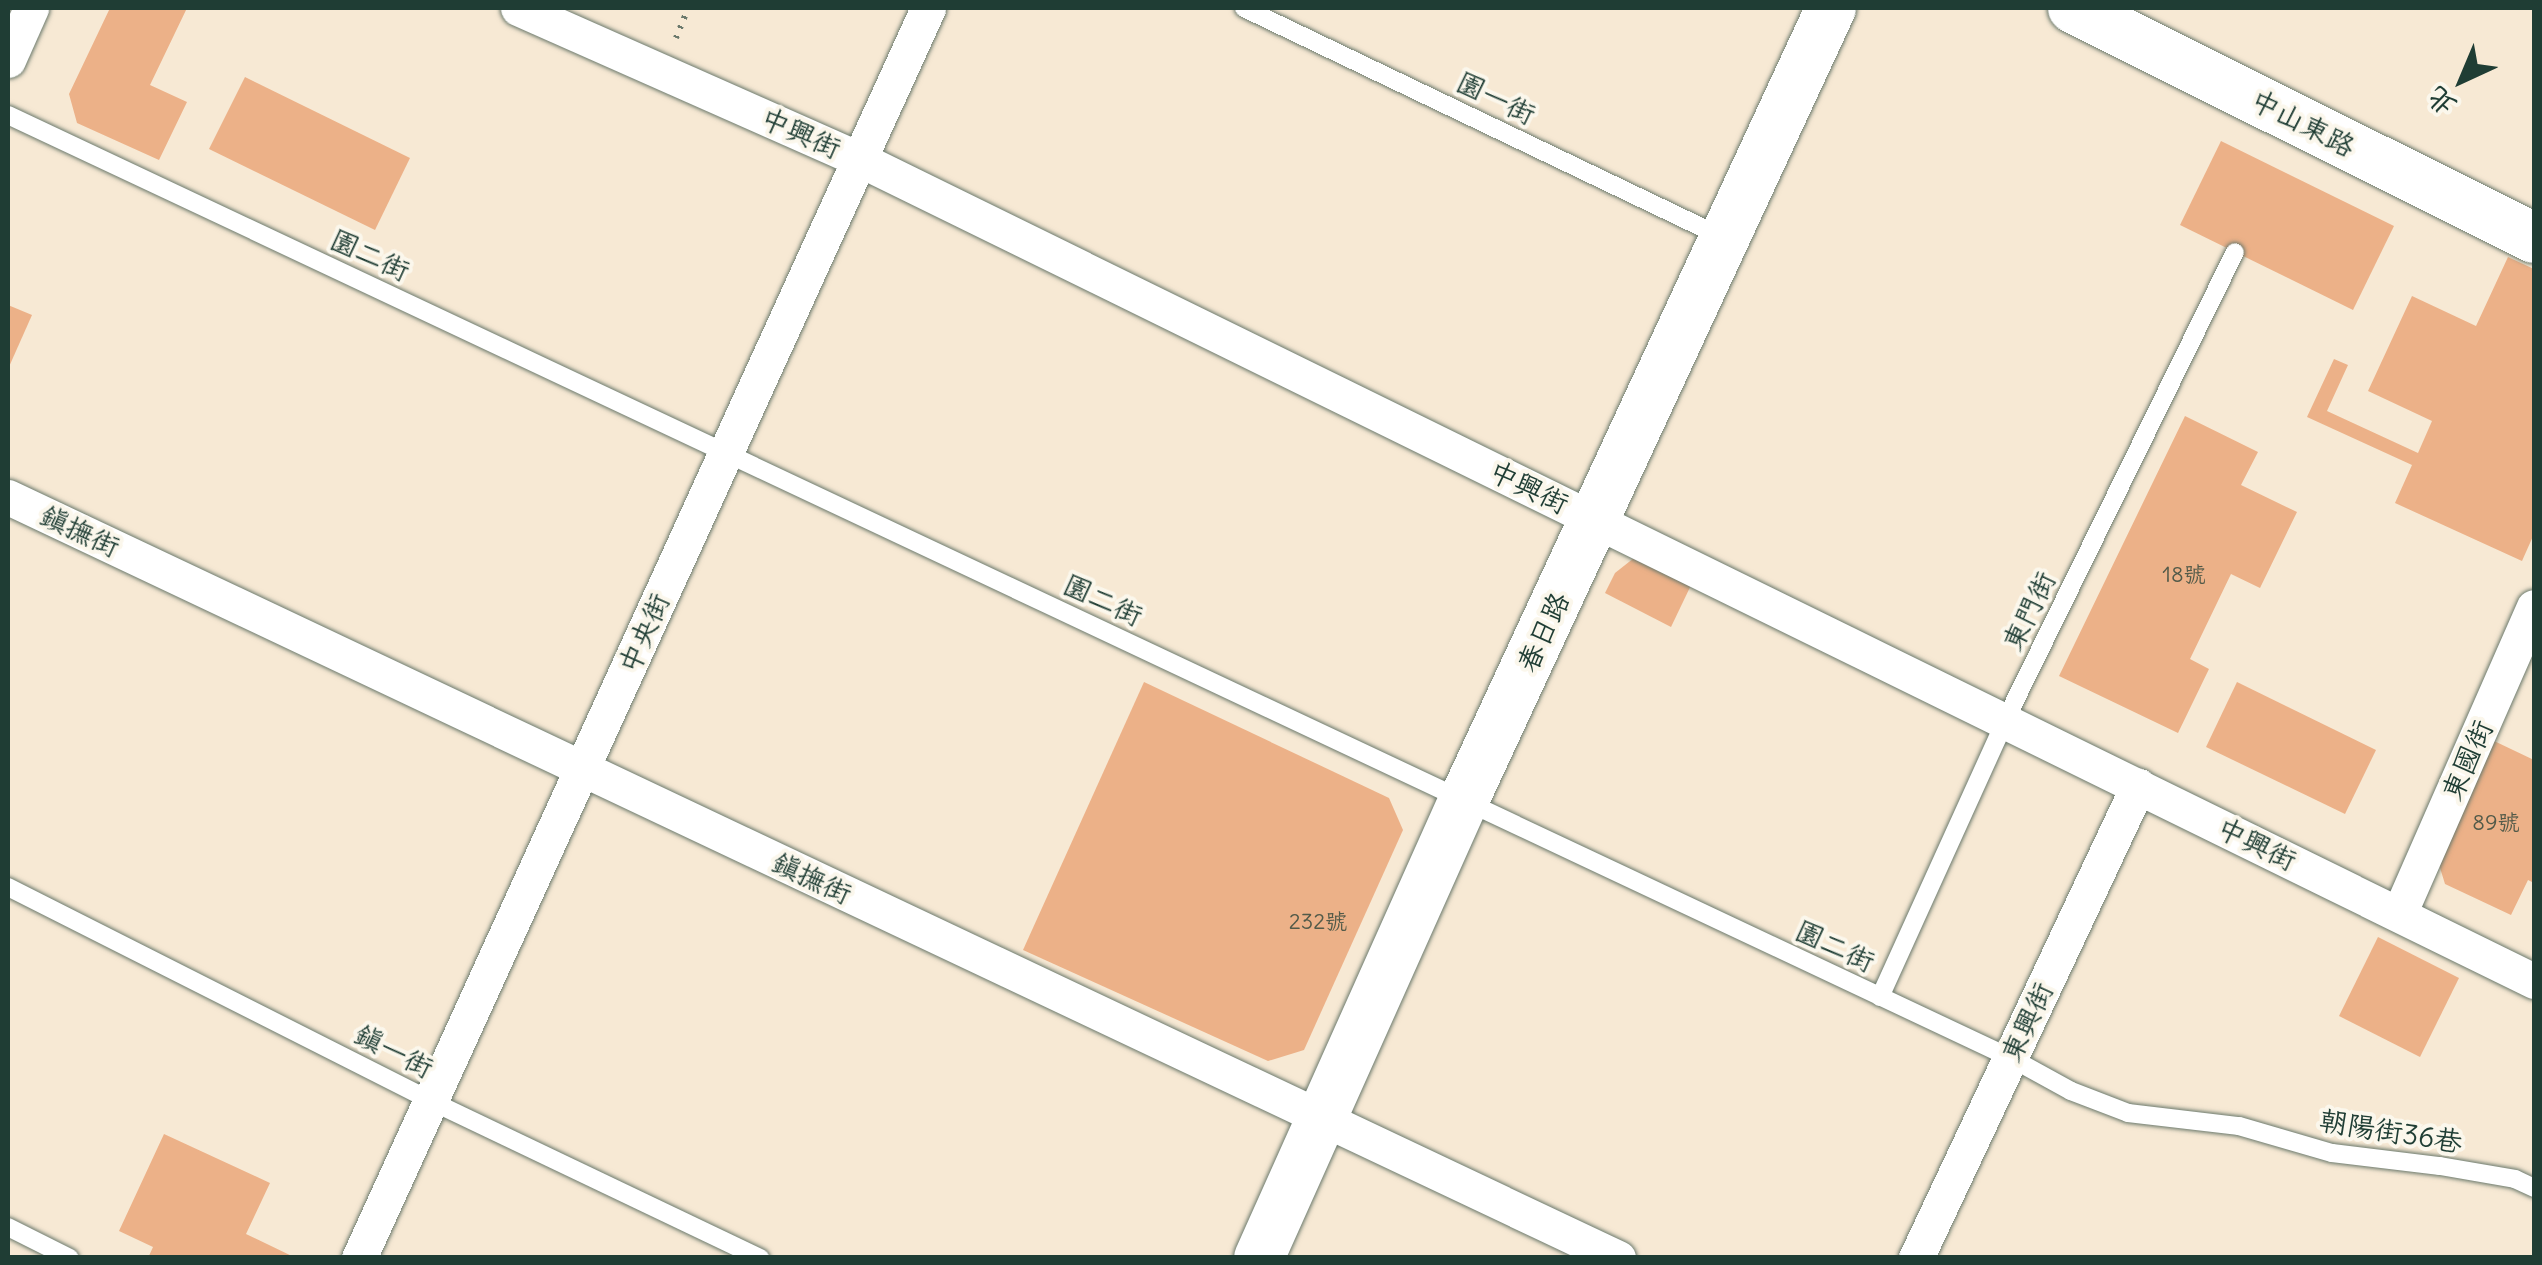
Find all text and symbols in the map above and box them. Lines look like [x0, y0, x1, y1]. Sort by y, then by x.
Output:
north arrow [2412, 30, 2512, 130]
street label: 園一街 [1451, 64, 1541, 132]
text: 北 [2419, 79, 2464, 124]
street label: 中山東路 [2245, 83, 2361, 163]
street label: 中興街 [756, 101, 846, 165]
street label: 園二街 [325, 222, 415, 288]
street label: 中興街 [1484, 453, 1574, 521]
street label: 鎮撫街 [35, 498, 125, 564]
house number: 18號 [2162, 562, 2206, 588]
street label: 東門街 [1995, 566, 2063, 656]
street label: 園二街 [1058, 567, 1148, 633]
street label: 春日路 [1510, 587, 1576, 677]
street label: 中央街 [612, 588, 676, 678]
street label: 東國街 [2435, 715, 2499, 805]
street label: 中興街 [2212, 810, 2302, 878]
house number: 89號 [2472, 810, 2520, 836]
street label: 鎮撫街 [767, 845, 857, 911]
house number: 232號 [1289, 909, 1347, 935]
street label: 園二街 [1790, 913, 1880, 979]
street label: 東興街 [1994, 977, 2060, 1067]
street label: 鎮一街 [349, 1017, 439, 1085]
street label: 朝陽街36巷 [2317, 1103, 2465, 1159]

